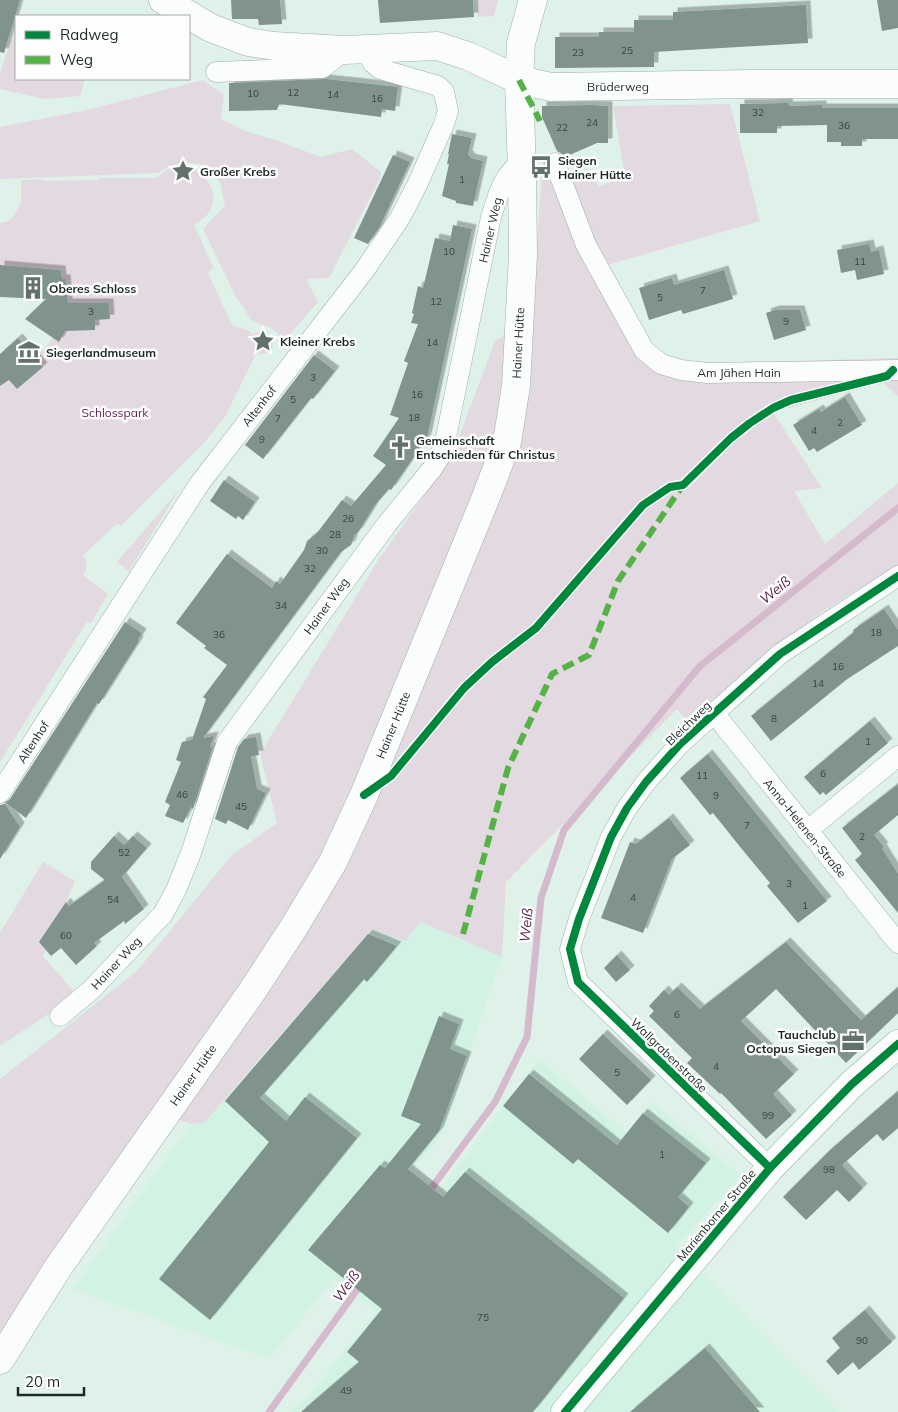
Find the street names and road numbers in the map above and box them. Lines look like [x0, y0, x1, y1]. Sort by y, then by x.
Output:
street label: Brüderweg [587, 79, 649, 94]
street label: Hainer Weg [475, 196, 505, 264]
street label: Hainer Hütte [509, 307, 527, 379]
street label: Am Jähen Hain [697, 365, 781, 380]
street label: Altenhof [239, 382, 280, 429]
street label: Hainer Weg [300, 575, 352, 637]
street label: Hainer Hütte [373, 689, 413, 761]
street label: Bleichweg [662, 698, 714, 748]
street label: Altenhof [14, 717, 53, 766]
street label: Anna-Helenen-Straße [760, 775, 850, 881]
street label: Hainer Weg [88, 933, 144, 993]
street label: Wallgrabenstraße [628, 1015, 710, 1095]
street label: Hainer Hütte [166, 1042, 220, 1108]
street label: Marienborner Straße [673, 1166, 759, 1264]

